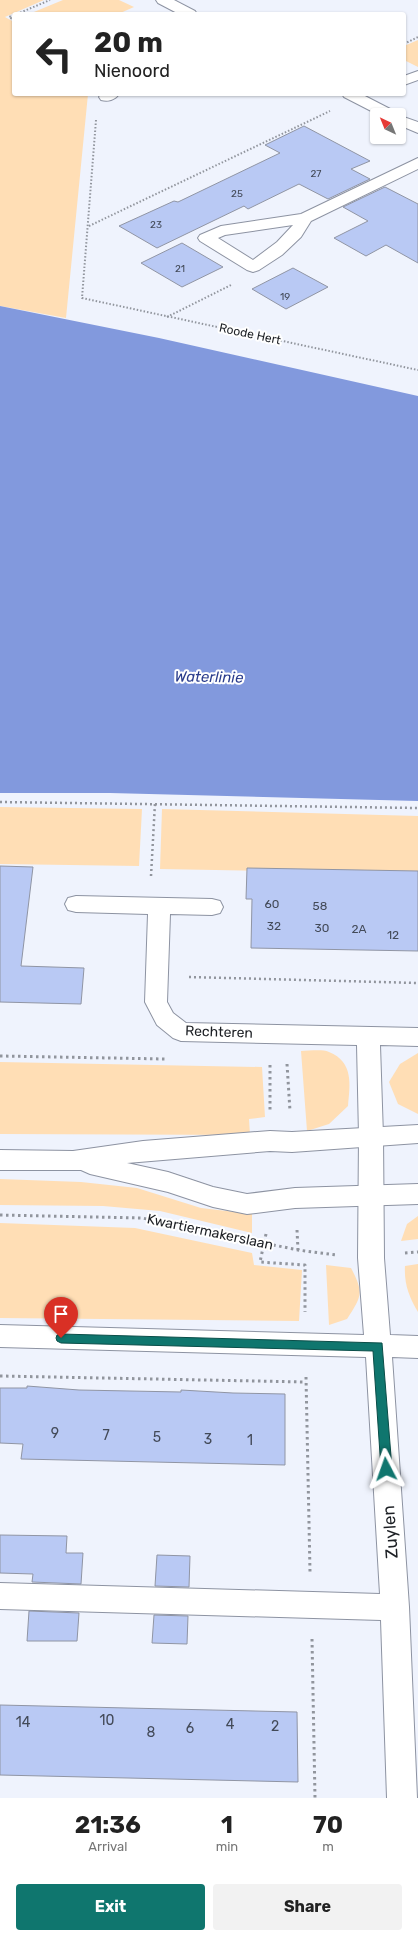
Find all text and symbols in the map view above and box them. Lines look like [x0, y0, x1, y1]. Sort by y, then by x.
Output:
text: 20 m [94, 26, 163, 59]
icon: left [28, 28, 80, 80]
text: Nienoord [94, 60, 170, 82]
north arrow [370, 108, 406, 144]
map controls [370, 108, 406, 144]
house number: 27 [311, 168, 322, 180]
house number: 25 [231, 188, 243, 200]
house number: 23 [150, 219, 162, 231]
house number: 21 [175, 263, 185, 275]
house number: 19 [280, 291, 290, 303]
street label: Roode Hert [218, 321, 283, 347]
water label: Waterlinie [174, 667, 244, 687]
house number: 60 [265, 897, 279, 911]
house number: 58 [313, 899, 327, 913]
house number: 32 [267, 919, 281, 933]
house number: 30 [315, 921, 329, 935]
house number: 2A [351, 922, 367, 936]
house number: 12 [387, 928, 399, 942]
street label: Rechteren [185, 1022, 253, 1042]
street label: Kwartiermakerslaan [145, 1210, 275, 1254]
pin [44, 1297, 78, 1338]
icon: arrive [50, 1303, 72, 1325]
house number: 9 [51, 1425, 59, 1442]
house number: 7 [102, 1427, 110, 1444]
house number: 5 [153, 1429, 161, 1446]
house number: 3 [204, 1431, 212, 1448]
house number: 1 [247, 1432, 253, 1449]
position arrow [365, 1448, 407, 1490]
street label: Zuylen [378, 1505, 402, 1559]
house number: 10 [100, 1712, 115, 1729]
house number: 14 [16, 1714, 31, 1731]
house number: 4 [226, 1716, 235, 1733]
house number: 2 [271, 1718, 279, 1735]
house number: 6 [186, 1720, 194, 1737]
house number: 8 [147, 1724, 156, 1741]
text: 21:36 [75, 1811, 141, 1839]
text: 1 [221, 1811, 233, 1839]
text: 70 [313, 1811, 343, 1839]
text: Arrival [88, 1839, 127, 1854]
text: min [216, 1839, 238, 1854]
text: m [322, 1839, 334, 1854]
button: Exit [16, 1884, 205, 1930]
button: Share [213, 1884, 402, 1930]

